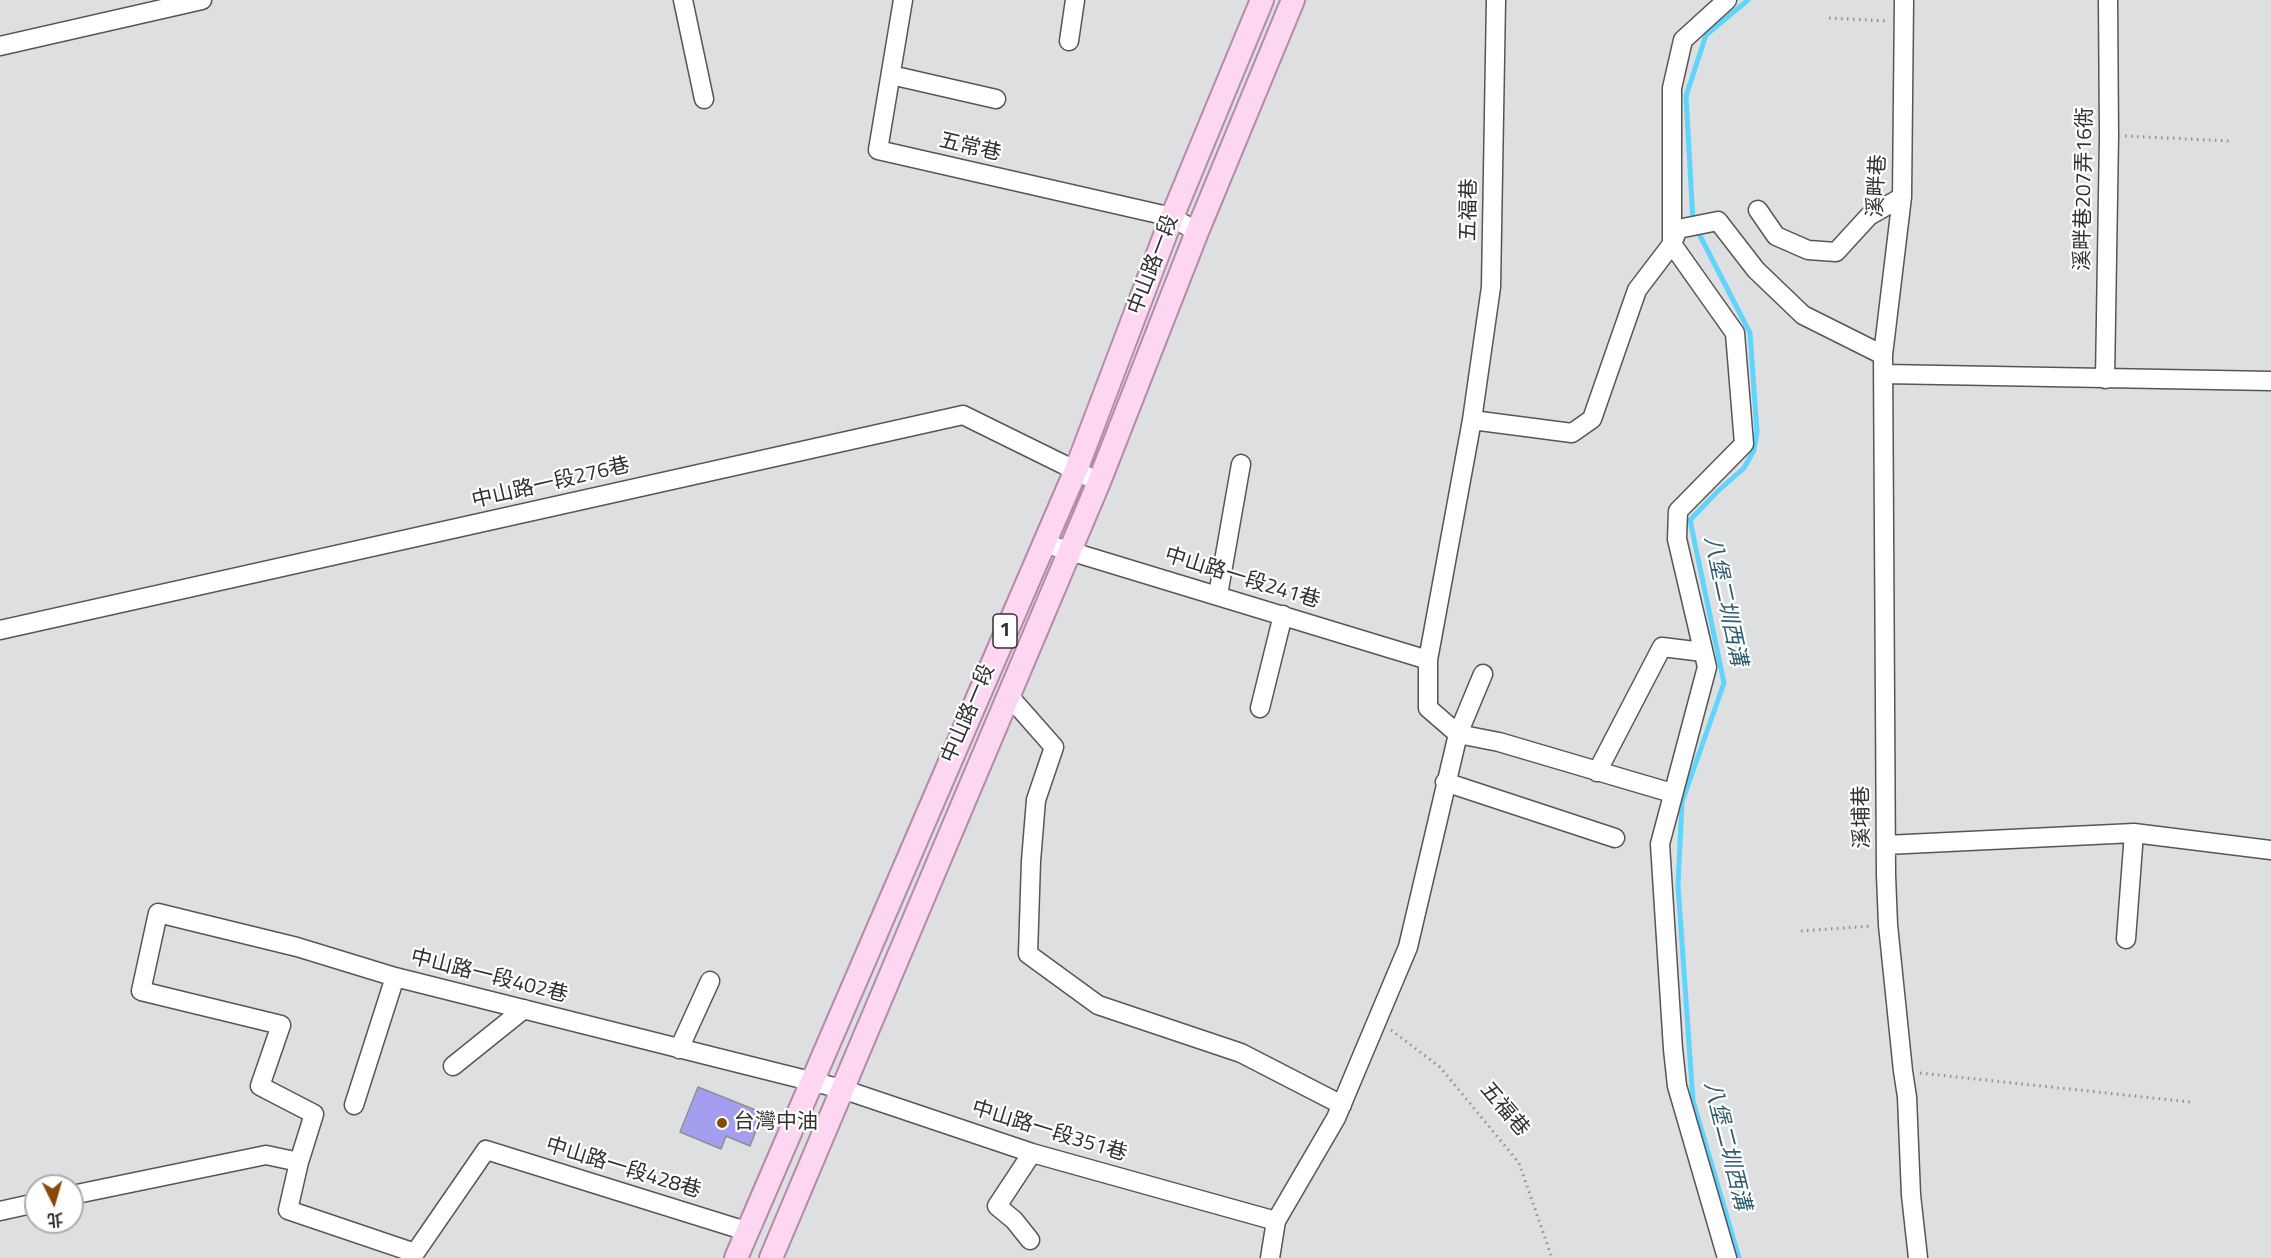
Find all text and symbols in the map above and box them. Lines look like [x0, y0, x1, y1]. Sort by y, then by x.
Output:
street label: 溪畔巷207弄16衖 [2071, 107, 2099, 271]
street label: 五常巷 [936, 129, 1004, 167]
street label: 溪畔巷 [1864, 154, 1892, 218]
street label: 五福巷 [1457, 178, 1483, 242]
street label: 中山路一段 [1123, 211, 1185, 319]
street label: 中山路一段276巷 [470, 454, 632, 514]
water label: 八堡二圳西溝 [1697, 534, 1751, 668]
street label: 中山路一段241巷 [1161, 543, 1323, 615]
road number: 1 [993, 614, 1017, 648]
street label: 中山路一段 [937, 661, 1001, 767]
street label: 溪埔巷 [1850, 785, 1876, 849]
street label: 中山路一段402巷 [408, 945, 570, 1009]
street label: 五福巷 [1474, 1078, 1534, 1142]
water label: 八堡二圳西溝 [1697, 1079, 1755, 1213]
street label: 中山路一段351巷 [968, 1096, 1130, 1168]
place label: 台灣中油 [734, 1110, 818, 1136]
marker: 台灣中油 [715, 1116, 729, 1130]
street label: 中山路一段428巷 [542, 1133, 704, 1205]
north arrow [24, 1174, 84, 1234]
text: 北 [46, 1207, 64, 1233]

